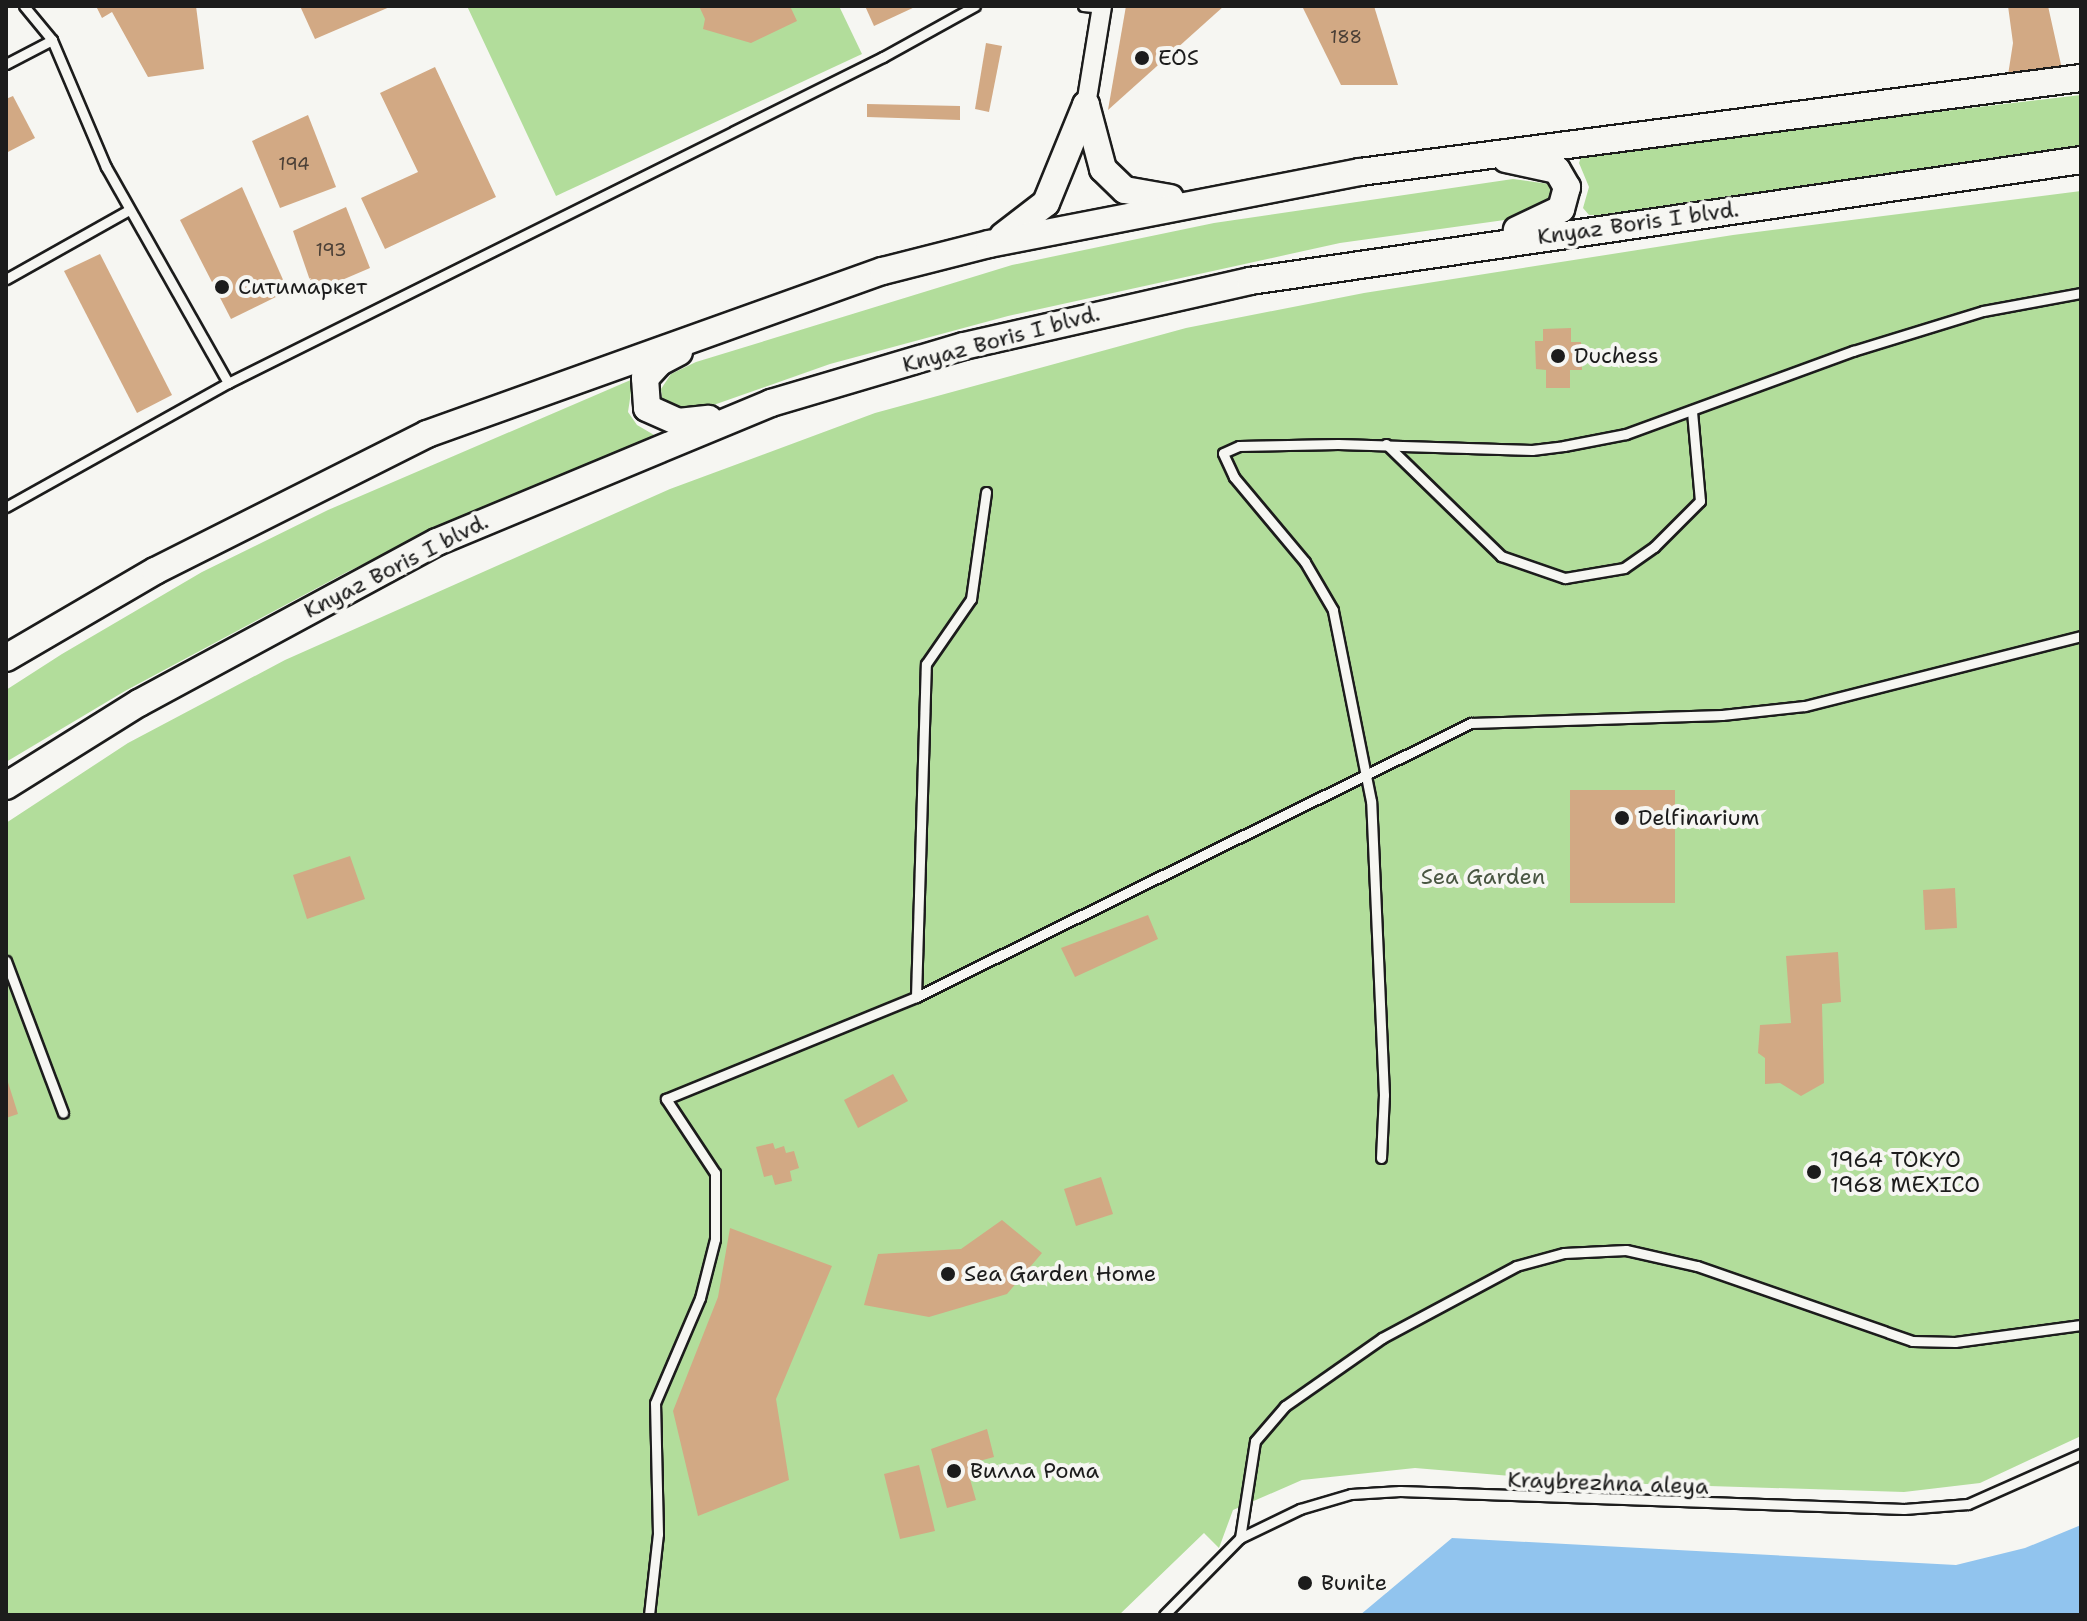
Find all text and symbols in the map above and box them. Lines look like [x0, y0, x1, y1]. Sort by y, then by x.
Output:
house number: 188 [1330, 26, 1362, 48]
place label: EOS [1158, 45, 1199, 71]
marker: EOS [1133, 49, 1151, 67]
house number: 194 [278, 153, 310, 175]
street label: Knyaz Boris I blvd. [1536, 196, 1740, 250]
house number: 193 [315, 239, 347, 261]
place label: Ситимаркет [238, 274, 367, 300]
marker: Ситимаркет [213, 278, 231, 296]
street label: Knyaz Boris I blvd. [899, 300, 1103, 378]
place label: Duchess [1574, 343, 1659, 369]
marker: Duchess [1549, 347, 1567, 365]
street label: Knyaz Boris I blvd. [299, 508, 493, 624]
place label: Delfinarium [1638, 805, 1759, 831]
marker: Delfinarium [1613, 809, 1631, 827]
park label: Sea Garden [1421, 864, 1545, 890]
place label: 1964 TOKYO 1968 MEXICO [1830, 1146, 1980, 1198]
marker: 1964 TOKYO 1968 MEXICO [1805, 1163, 1823, 1181]
place label: Sea Garden Home [964, 1261, 1156, 1287]
marker: Sea Garden Home [939, 1265, 957, 1283]
place label: Вилла Рома [970, 1458, 1099, 1484]
marker: Вилла Рома [945, 1462, 963, 1480]
street label: Kraybrezhna aleya [1507, 1466, 1709, 1500]
place label: Bunite [1321, 1570, 1387, 1596]
marker: Bunite [1296, 1574, 1314, 1592]

